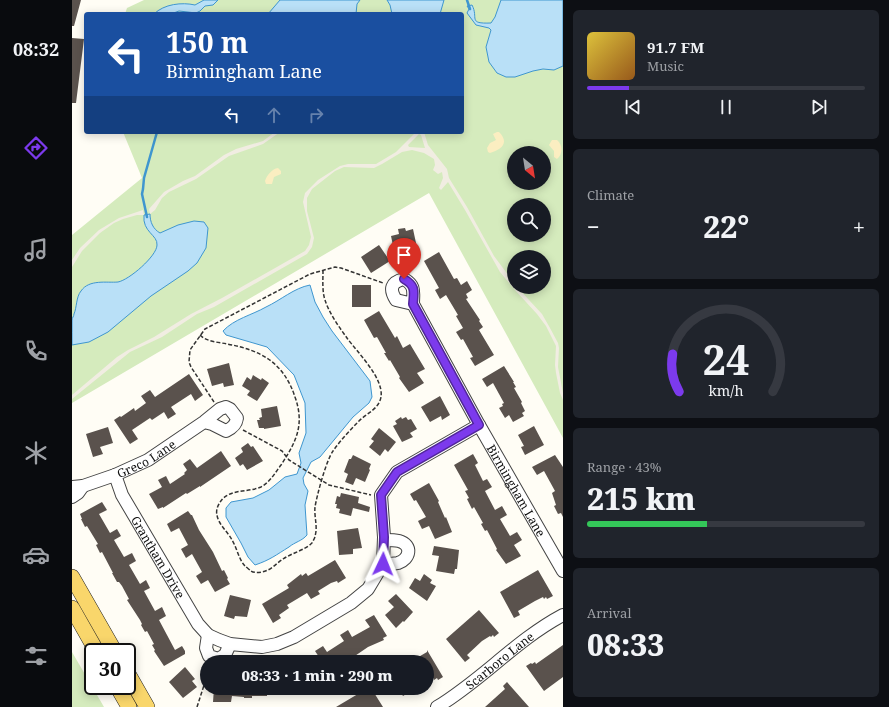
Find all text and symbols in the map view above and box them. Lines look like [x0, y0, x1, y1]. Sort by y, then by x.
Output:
text: 150 m [166, 23, 248, 61]
icon: left [100, 28, 152, 80]
text: 08:32 [13, 37, 59, 61]
text: 91.7 FM [647, 37, 704, 57]
text: Music [647, 57, 684, 75]
text: Birmingham Lane [166, 59, 322, 83]
icon: previous [622, 96, 644, 118]
icon: pause [715, 96, 737, 118]
icon: next [808, 96, 830, 118]
icon: left [221, 104, 243, 126]
icon: ahead [263, 104, 285, 126]
icon: right [305, 104, 327, 126]
icon: directions [22, 134, 50, 162]
north arrow [507, 146, 551, 190]
map controls [507, 146, 551, 294]
text: Climate [587, 186, 634, 204]
button: search [507, 198, 551, 242]
text: 22° [703, 206, 749, 247]
text: − [587, 211, 600, 241]
text: + [853, 211, 865, 241]
icon: music [22, 236, 50, 264]
pin [387, 238, 421, 279]
icon: arrive [393, 244, 415, 266]
button: layers [507, 250, 551, 294]
text: 24 [702, 330, 750, 386]
icon: phone [22, 337, 50, 365]
text: km/h [708, 380, 744, 399]
street label: Greco Lane [114, 435, 179, 482]
icon: climate [22, 439, 50, 467]
street label: Birmingham Lane [483, 441, 550, 540]
text: Range · 43% [587, 458, 661, 476]
text: 215 km [587, 478, 696, 519]
street label: Grantham Drive [127, 512, 189, 601]
icon: car [22, 541, 50, 569]
position arrow [362, 543, 404, 585]
text: Arrival [587, 604, 631, 622]
text: 08:33 [587, 624, 664, 665]
street label: Scarboro Lane [462, 628, 537, 693]
icon: filters [22, 642, 50, 670]
speed limit sign: 30 [84, 643, 136, 695]
text: 08:33 · 1 min · 290 m [241, 665, 393, 685]

